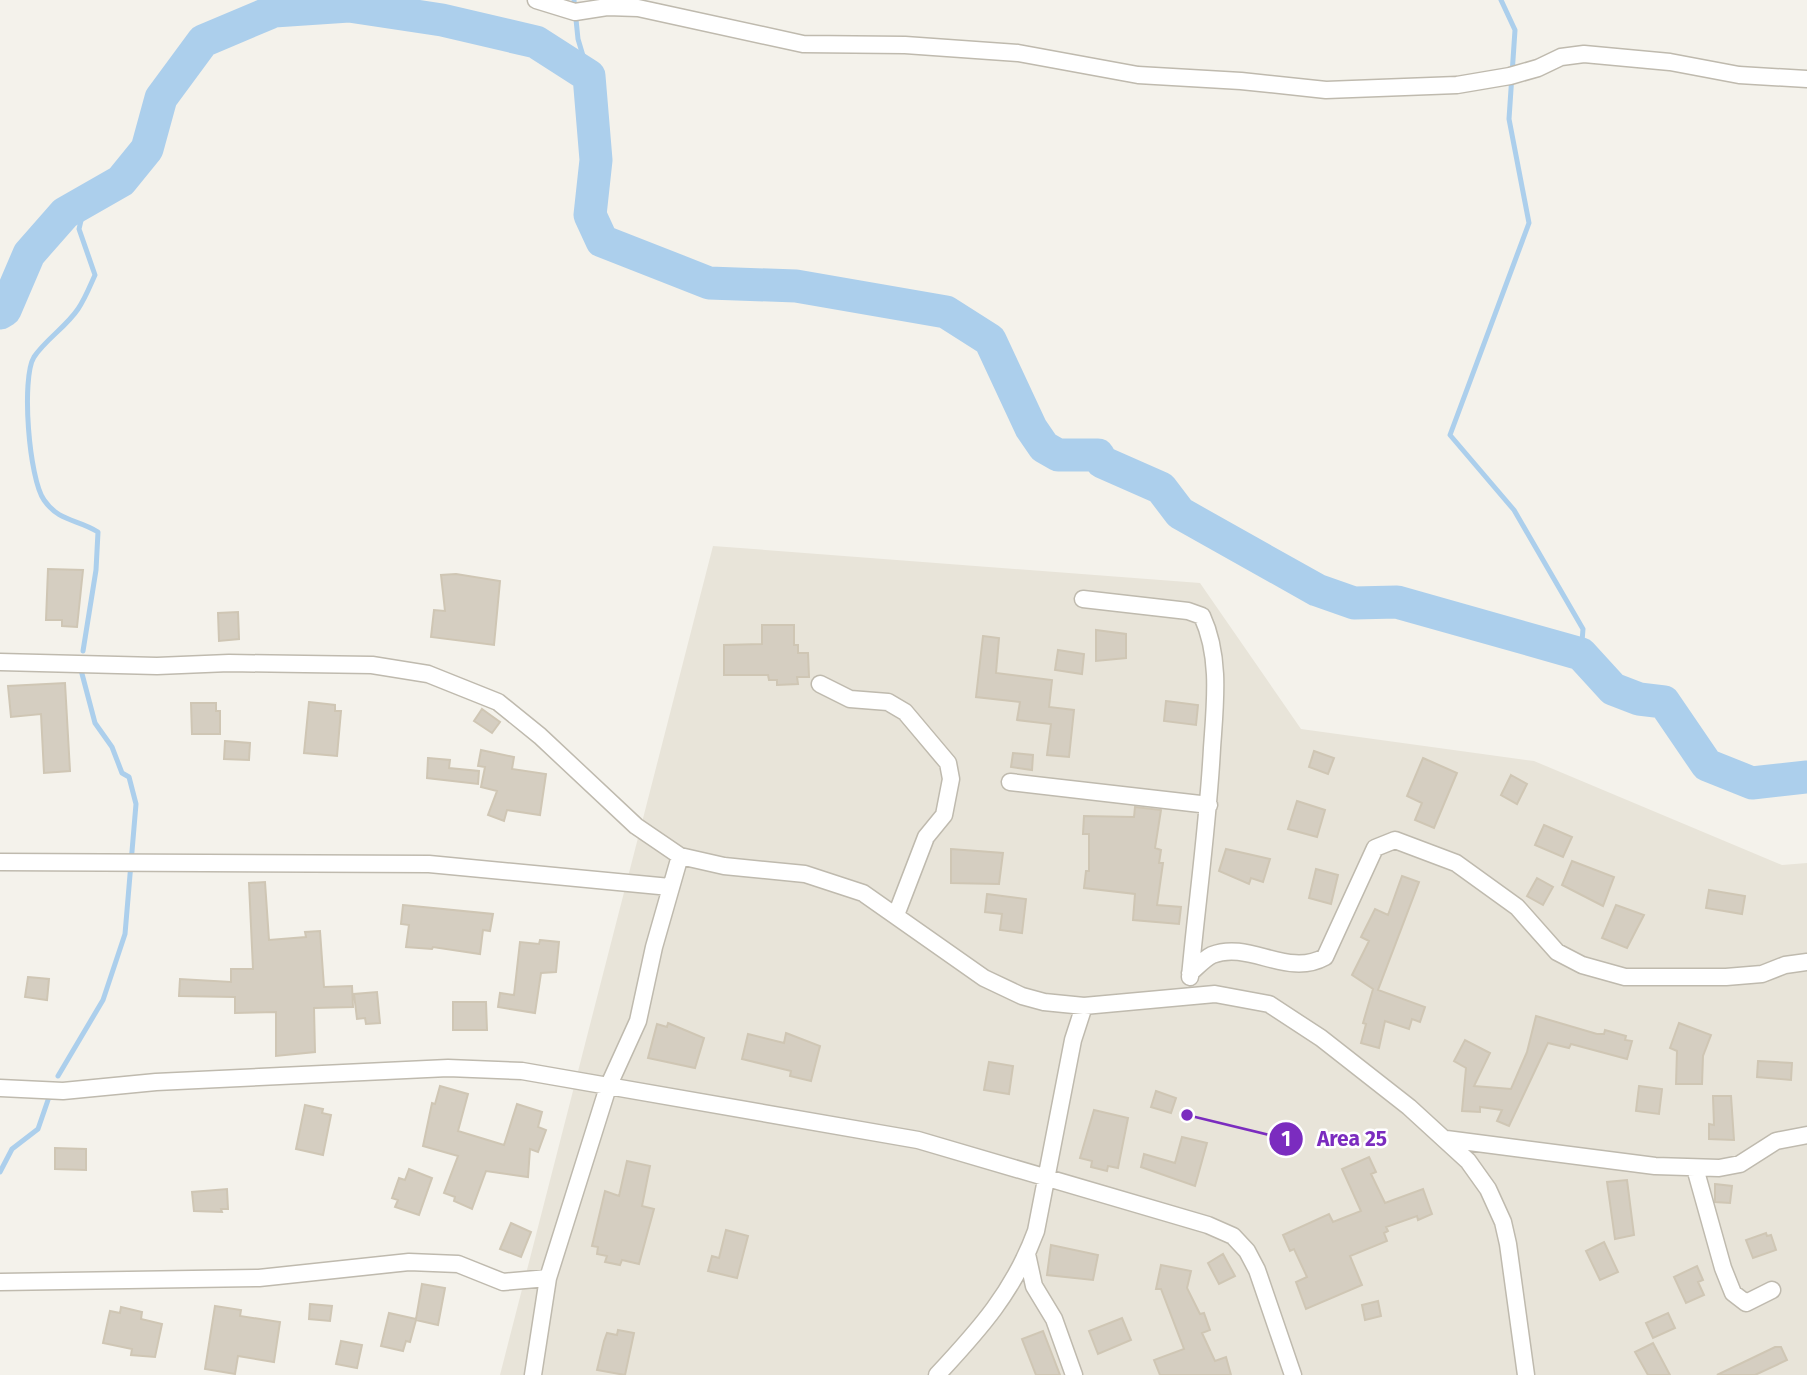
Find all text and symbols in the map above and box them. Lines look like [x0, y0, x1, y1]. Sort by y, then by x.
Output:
callout: Area 25 [1268, 1118, 1401, 1160]
text: 1 [1281, 1126, 1291, 1152]
text: Area 25 [1316, 1126, 1387, 1152]

